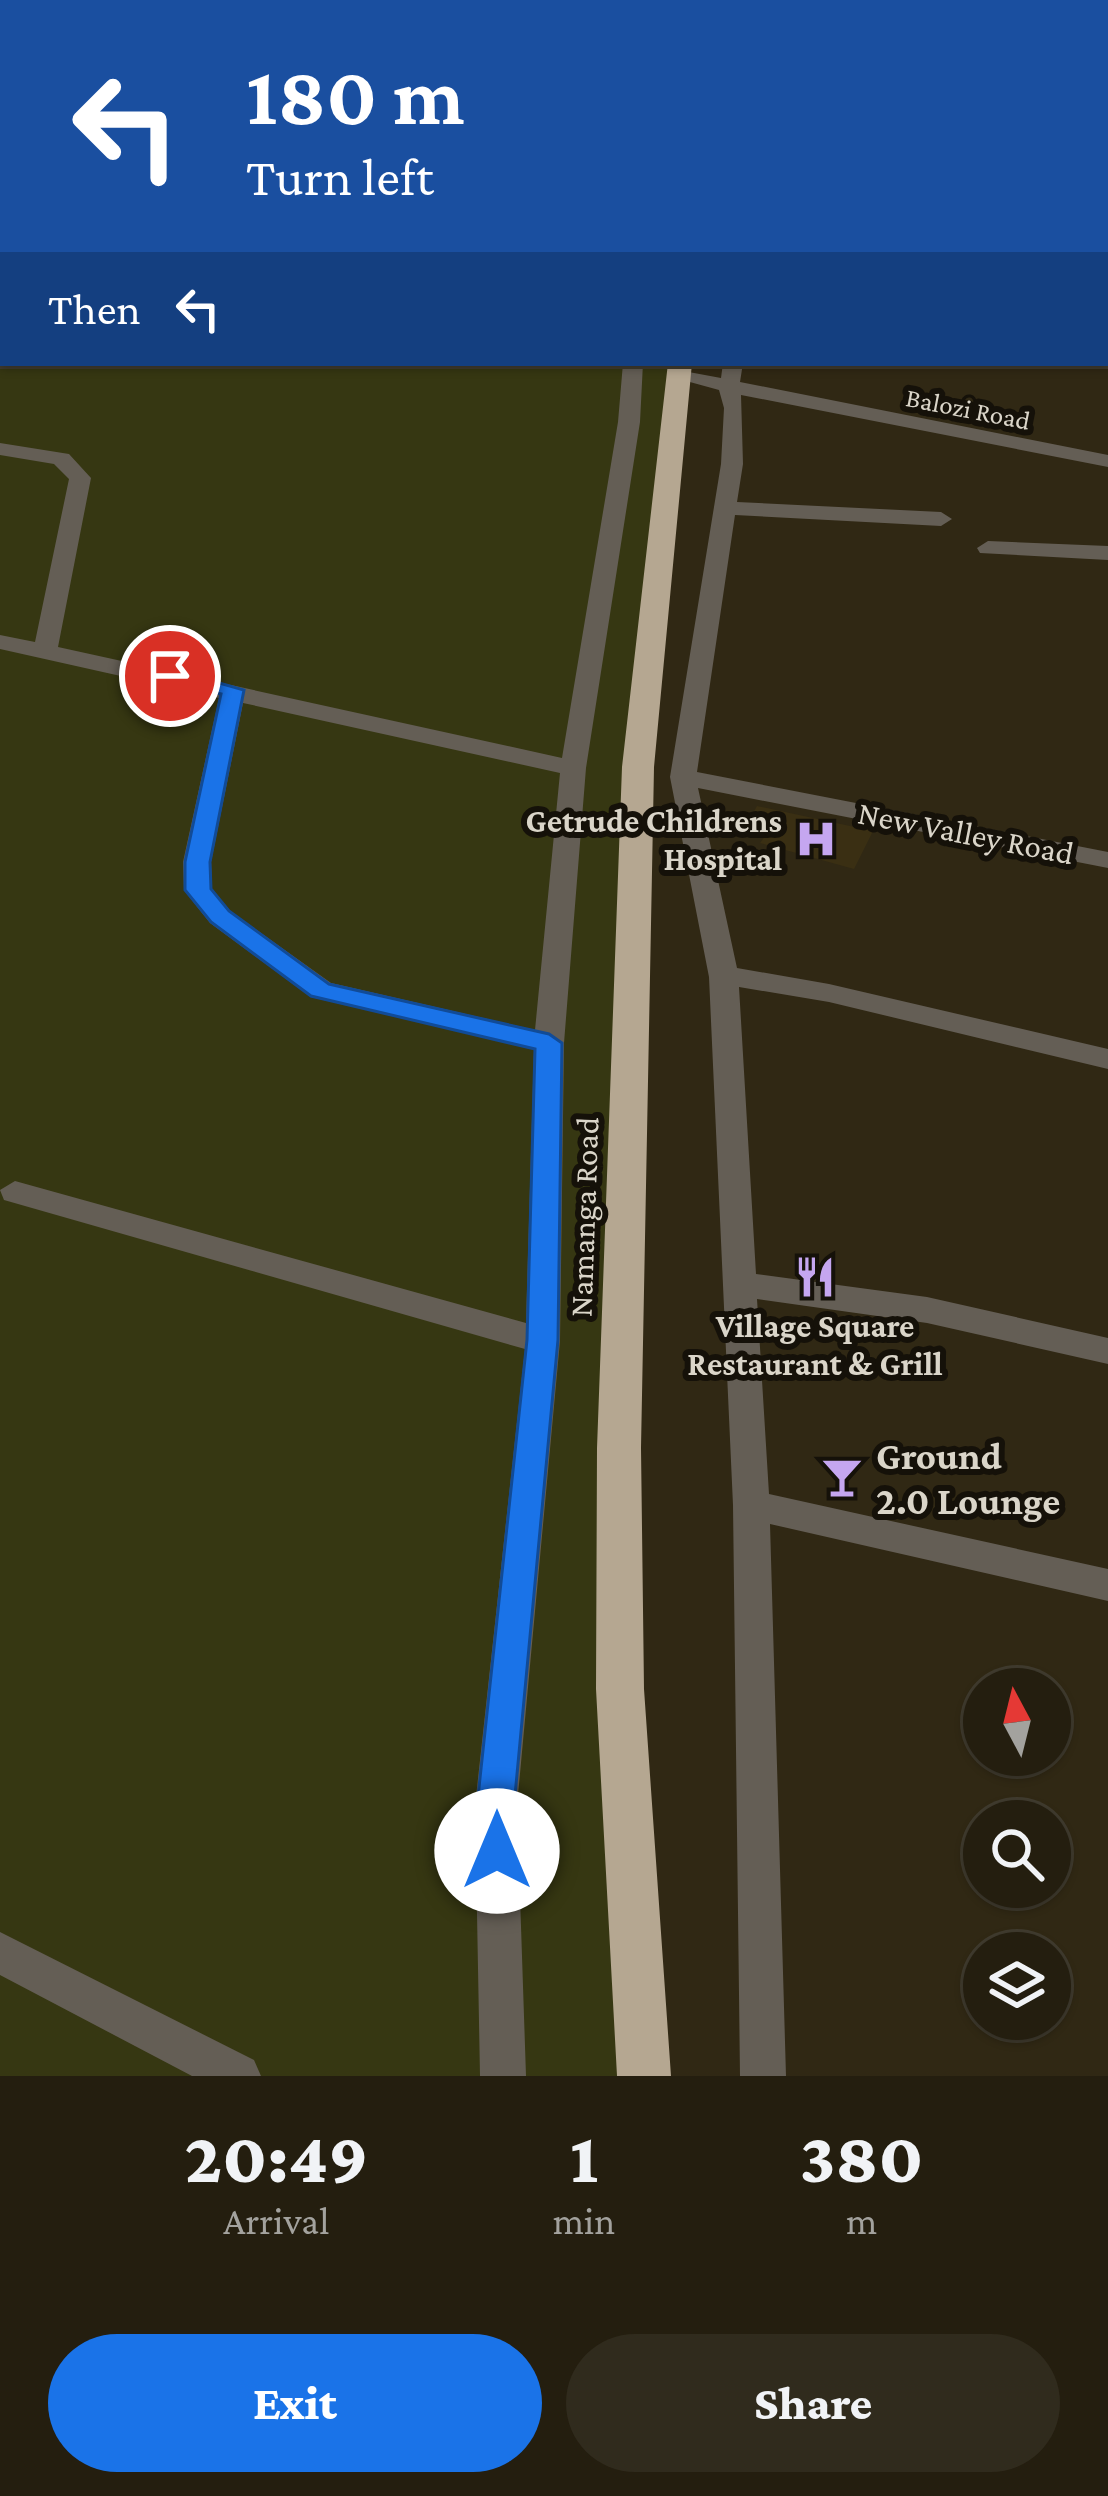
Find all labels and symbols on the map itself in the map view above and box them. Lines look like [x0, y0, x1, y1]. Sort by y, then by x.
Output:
street label: Balozi Road [903, 382, 1033, 436]
pin [119, 625, 221, 727]
street label: New Valley Road [855, 793, 1077, 872]
place label: Getrude Childrens Hospital [526, 802, 782, 877]
hospital icon: Getrude Childrens Hospital [793, 816, 839, 862]
street label: Namanga Road [562, 1116, 605, 1318]
restaurant icon: Village Square Restaurant & Grill [792, 1254, 838, 1300]
place label: Village Square Restaurant & Grill [687, 1307, 943, 1382]
place label: Ground 2.0 Lounge [876, 1434, 1060, 1522]
bar icon: Ground 2.0 Lounge [819, 1454, 865, 1500]
north arrow [963, 1668, 1071, 1776]
position arrow [434, 1788, 560, 1914]

